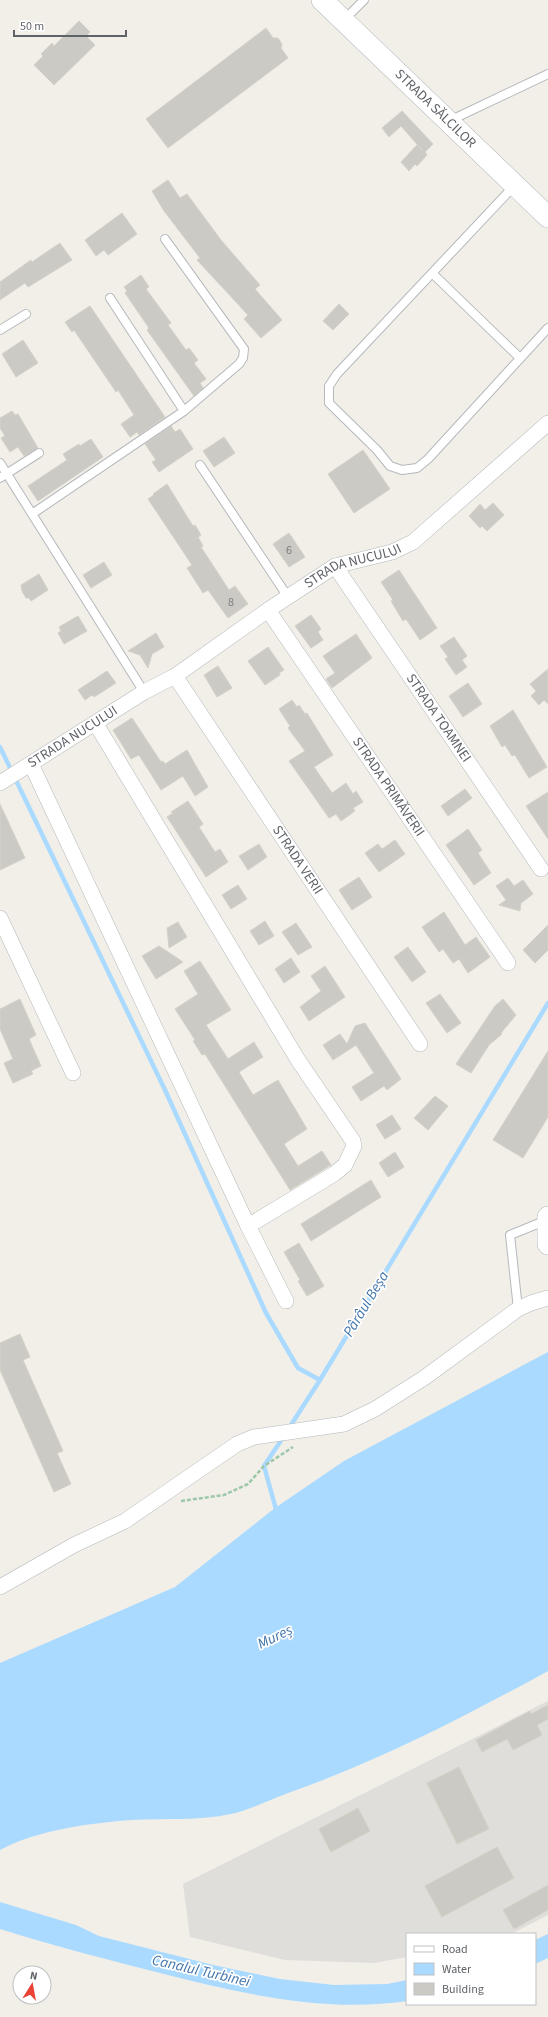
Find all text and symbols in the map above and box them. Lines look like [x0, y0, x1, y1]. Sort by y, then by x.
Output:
scale bar [14, 12, 126, 38]
text: 50 m [20, 18, 44, 35]
street label: STRADA SĂLCILOR [390, 65, 480, 153]
street label: STRADA NUCULUI [300, 539, 405, 594]
house number: 6 [286, 542, 292, 559]
house number: 8 [228, 594, 234, 611]
street label: STRADA TOAMNEI [401, 670, 476, 767]
street label: STRADA NUCULUI [24, 701, 122, 773]
street label: STRADA PRIMĂVERII [347, 733, 429, 841]
street label: STRADA VERII [267, 821, 328, 898]
water label: Pârâul Beșa [338, 1267, 394, 1341]
water label: Mureș [254, 1620, 296, 1654]
legend [406, 1933, 536, 2005]
text: Road [442, 1941, 468, 1958]
water label: Canalul Turbinei [150, 1950, 252, 1993]
text: Water [442, 1961, 472, 1978]
north arrow [12, 1965, 52, 2005]
text: N [29, 1968, 39, 1984]
text: Building [442, 1981, 484, 1998]

